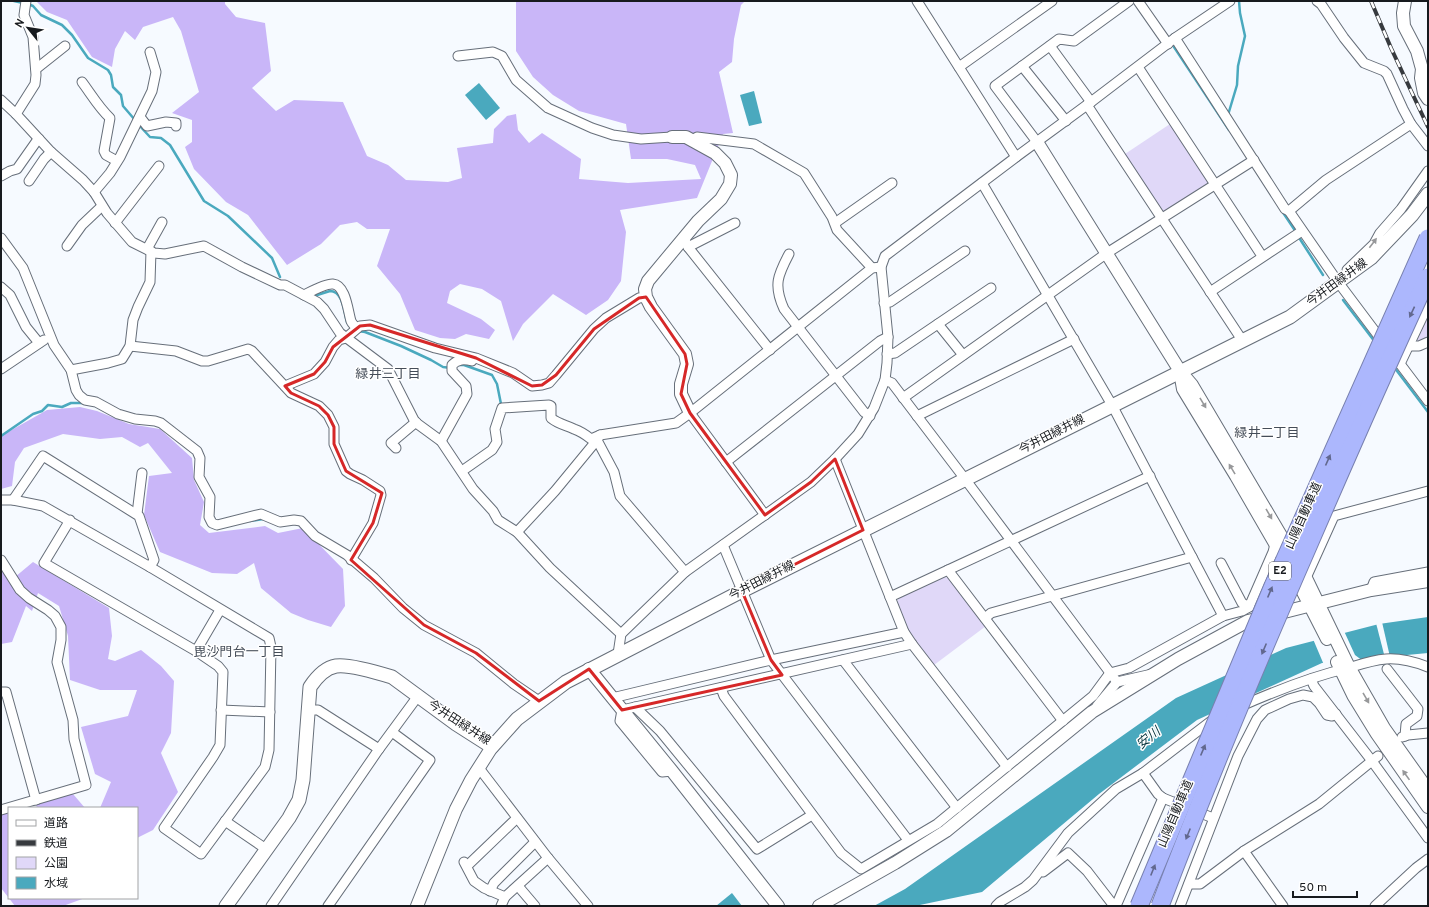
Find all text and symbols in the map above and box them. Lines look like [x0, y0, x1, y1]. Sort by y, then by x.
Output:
north arrow [8, 8, 48, 48]
text: N [12, 17, 28, 30]
one-way arrow [1369, 238, 1377, 249]
street label: 今井田緑井線 [1303, 255, 1371, 311]
one-way arrow [1409, 306, 1415, 318]
district label: 緑井三丁目 [355, 367, 421, 383]
one-way arrow [1199, 397, 1206, 409]
street label: 今井田緑井線 [1016, 412, 1088, 458]
district label: 緑井二丁目 [1234, 426, 1300, 442]
one-way arrow [1326, 453, 1332, 465]
one-way arrow [1228, 463, 1235, 475]
street label: 山陽自動車道 [1282, 480, 1326, 552]
one-way arrow [1265, 509, 1273, 519]
street label: 今井田緑井線 [726, 558, 798, 604]
road number: E2 [1269, 562, 1291, 580]
one-way arrow [1268, 585, 1274, 597]
one-way arrow [1261, 643, 1267, 655]
district label: 毘沙門台一丁目 [193, 645, 285, 661]
one-way arrow [1363, 692, 1370, 704]
street label: 今井田緑井線 [424, 697, 494, 749]
water label: 安川 [1134, 723, 1166, 753]
one-way arrow [1200, 744, 1206, 755]
one-way arrow [1402, 770, 1410, 781]
street label: 山陽自動車道 [1155, 778, 1197, 850]
legend [8, 807, 138, 899]
text: 道路 [44, 816, 68, 832]
one-way arrow [1184, 828, 1190, 840]
text: 鉄道 [44, 836, 68, 852]
text: 公園 [44, 856, 68, 872]
one-way arrow [1150, 864, 1156, 875]
scale bar [1293, 873, 1357, 899]
text: 水域 [44, 876, 68, 892]
text: 50 m [1299, 880, 1327, 896]

